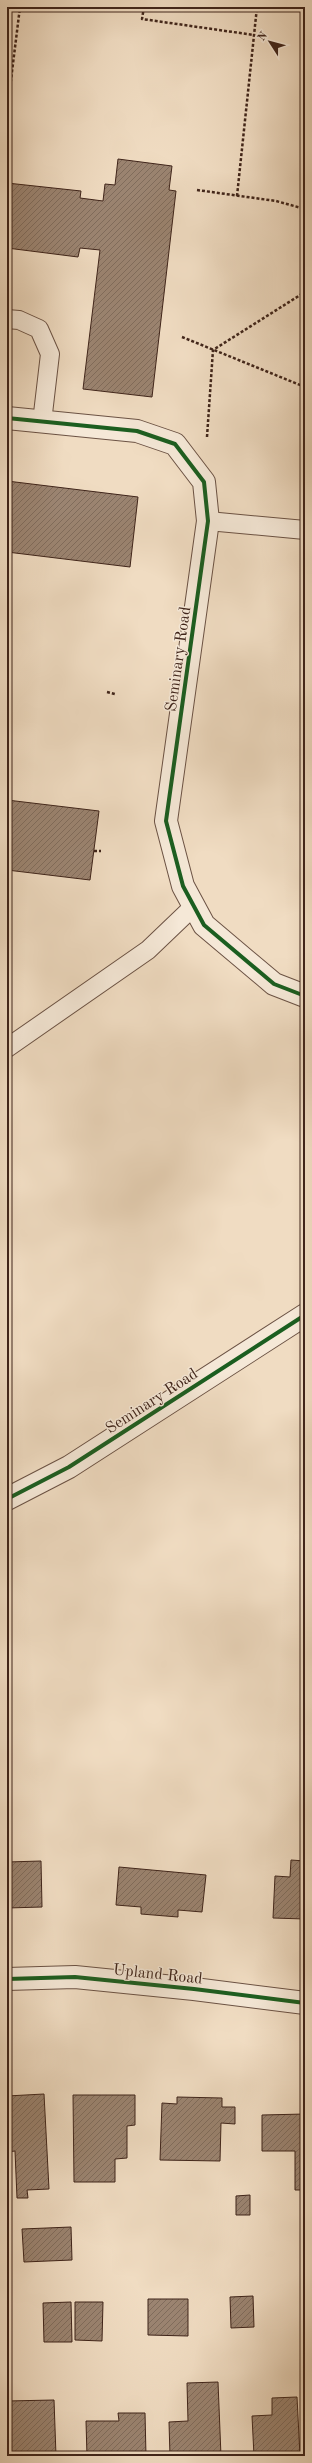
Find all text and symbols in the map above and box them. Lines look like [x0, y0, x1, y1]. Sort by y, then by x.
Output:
north arrow [250, 22, 290, 62]
text: N [256, 30, 270, 44]
street label: Seminary Road [164, 606, 194, 713]
street label: Seminary Road [103, 1366, 201, 1437]
street label: Upland Road [112, 1962, 203, 1988]

